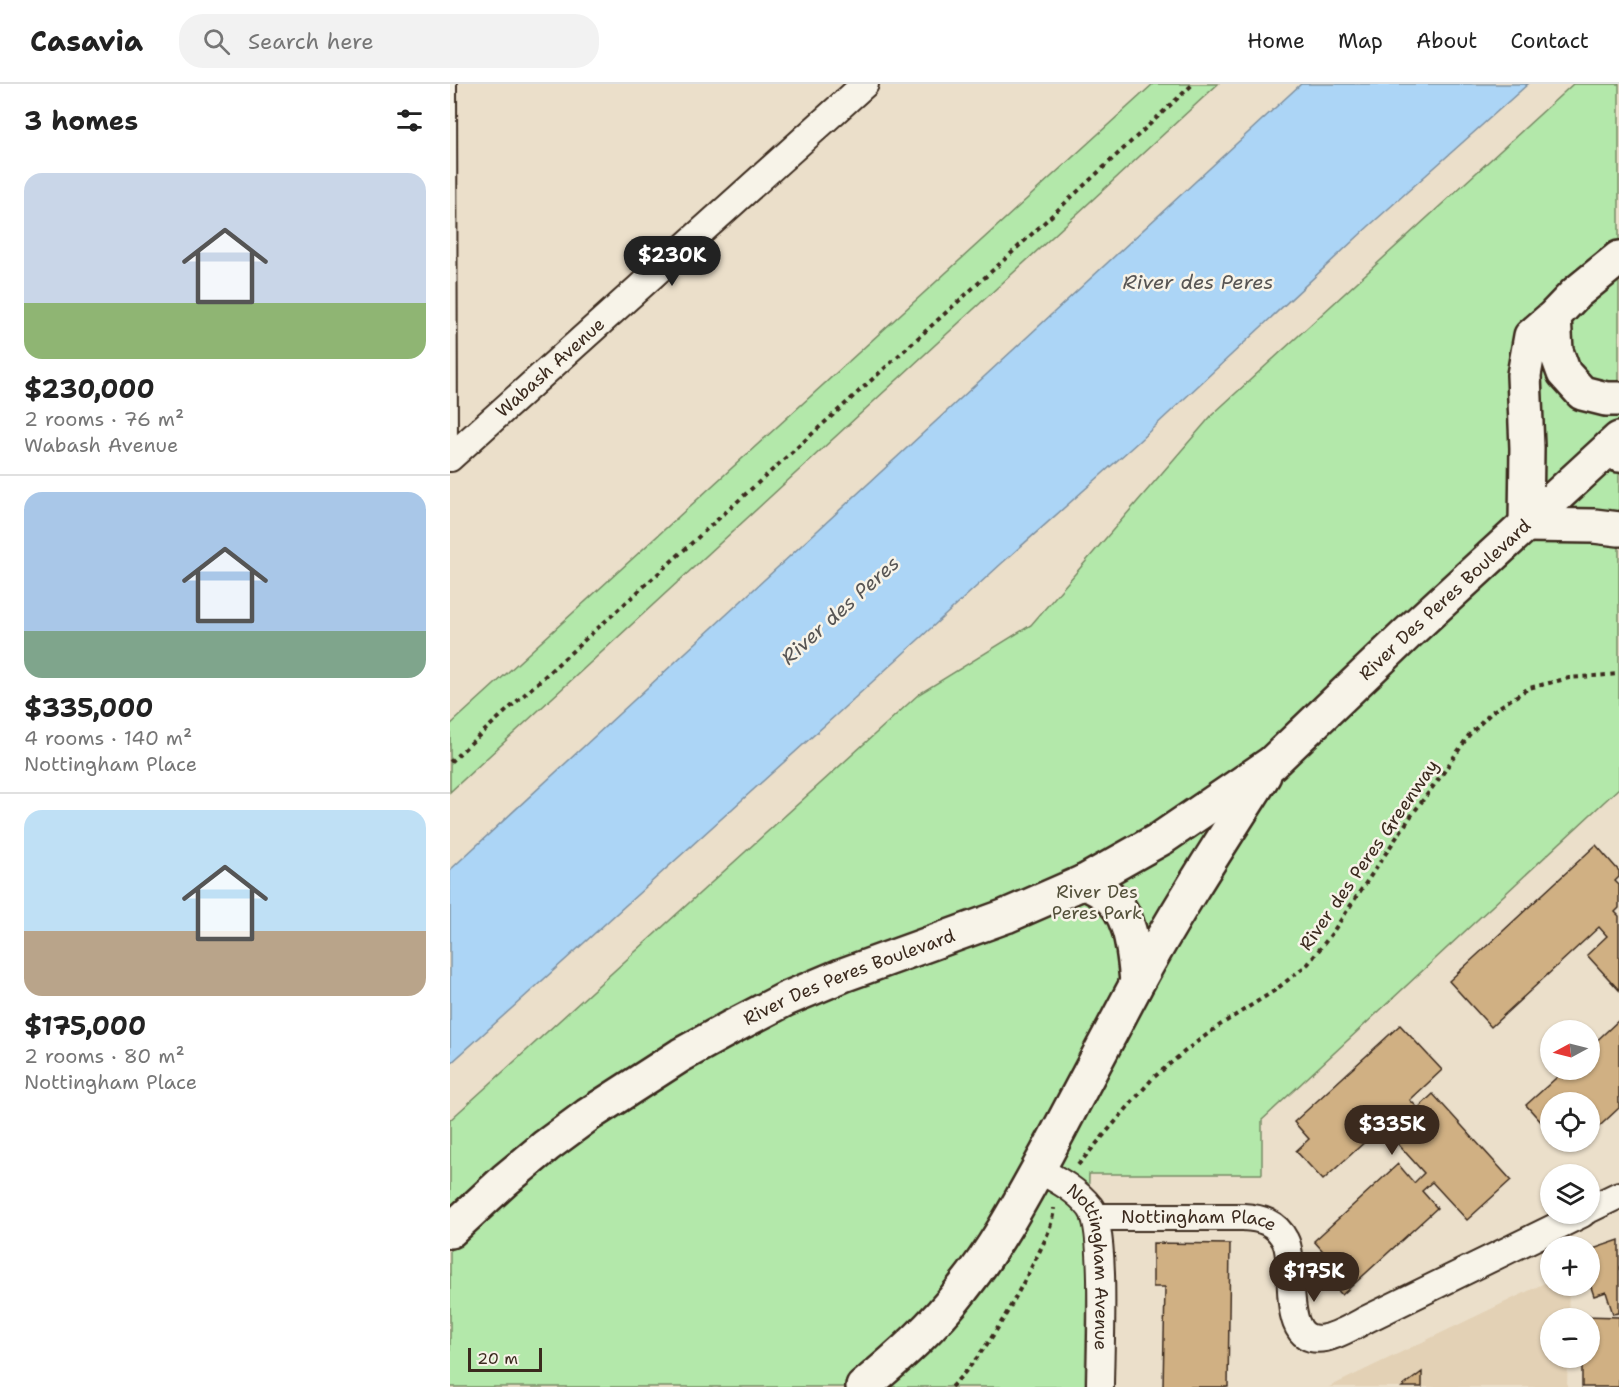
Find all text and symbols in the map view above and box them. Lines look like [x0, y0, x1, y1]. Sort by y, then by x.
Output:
search box [179, 14, 599, 68]
text: Casavia [30, 22, 143, 60]
icon: search [200, 25, 233, 58]
text: Search here [248, 27, 374, 56]
text: Home [1247, 27, 1305, 55]
text: Map [1338, 27, 1383, 55]
text: About [1416, 27, 1477, 55]
text: Contact [1510, 27, 1589, 55]
text: 3 homes [24, 103, 138, 138]
icon: filters [393, 104, 426, 137]
icon: home [171, 212, 279, 320]
pin: $230K [630, 236, 714, 287]
text: $230K [638, 242, 706, 268]
water label: River des Peres [1123, 269, 1273, 295]
street label: Wabash Avenue [491, 312, 610, 423]
text: $230,000 [24, 371, 155, 406]
text: 2 rooms · 76 m² [24, 406, 184, 432]
text: Wabash Avenue [24, 432, 178, 458]
street label: River Des Peres Boulevard [1354, 514, 1536, 686]
icon: home [171, 531, 279, 639]
water label: River des Peres [775, 550, 905, 670]
text: $335,000 [24, 690, 154, 725]
text: 4 rooms · 140 m² [24, 725, 192, 751]
text: Nottingham Place [24, 751, 197, 777]
street label: River des Peres Greenway [1294, 755, 1444, 955]
icon: home [171, 849, 279, 957]
park label: River Des Peres Park [1052, 880, 1142, 925]
street label: River Des Peres Boulevard [739, 923, 958, 1031]
text: $175,000 [24, 1008, 146, 1043]
north arrow [1540, 1020, 1600, 1080]
map controls [1540, 1020, 1600, 1368]
text: 2 rooms · 80 m² [24, 1043, 185, 1069]
text: Nottingham Place [24, 1069, 197, 1095]
button: locate [1540, 1092, 1600, 1152]
pin: $335K [1350, 1105, 1434, 1156]
text: $335K [1358, 1111, 1426, 1137]
button: layers [1540, 1164, 1600, 1224]
street label: Nottingham Avenue [1062, 1178, 1113, 1351]
street label: Nottingham Place [1121, 1205, 1281, 1237]
button: + [1540, 1236, 1600, 1296]
pin: $175K [1272, 1252, 1356, 1303]
text: $175K [1283, 1258, 1345, 1284]
button: − [1540, 1308, 1600, 1368]
scale bar [468, 1345, 542, 1372]
text: 20 m [477, 1348, 518, 1369]

